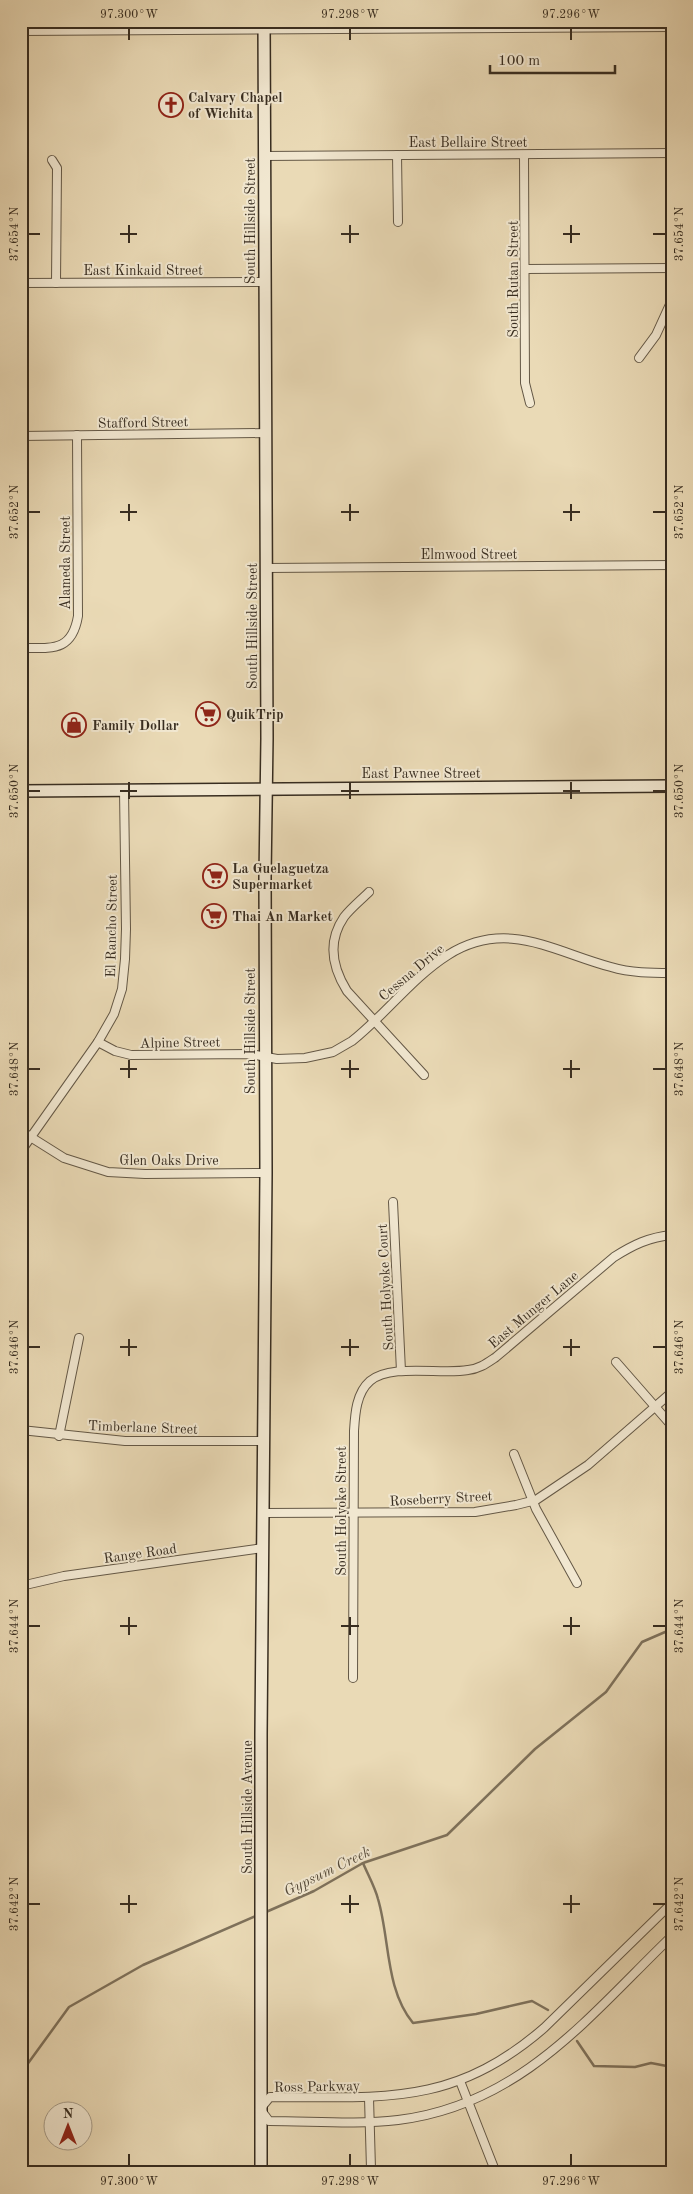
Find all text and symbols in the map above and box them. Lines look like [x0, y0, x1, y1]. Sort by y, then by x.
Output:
text: 97.300°W [100, 9, 158, 21]
text: 97.298°W [321, 9, 379, 21]
text: 97.296°W [542, 9, 600, 21]
scale bar [490, 42, 616, 74]
text: 100 m [498, 54, 540, 69]
place label: Calvary Chapel of Wichita [188, 91, 283, 121]
church icon: Calvary Chapel of Wichita [158, 92, 184, 118]
street label: East Bellaire Street [408, 136, 528, 150]
street label: South Hillside Street [244, 158, 258, 284]
text: 37.654°N [8, 207, 21, 261]
text: 37.654°N [673, 207, 686, 261]
street label: South Rutan Street [507, 220, 521, 338]
street label: East Kinkaid Street [83, 264, 203, 278]
street label: Stafford Street [98, 415, 189, 431]
text: 37.652°N [8, 485, 21, 539]
text: 37.652°N [673, 485, 686, 539]
street label: Alameda Street [59, 516, 73, 610]
street label: Elmwood Street [421, 548, 518, 562]
street label: South Hillside Street [246, 563, 260, 689]
supermarket icon: QuikTrip [195, 701, 221, 727]
place label: QuikTrip [226, 708, 284, 722]
shop icon: Family Dollar [61, 712, 87, 738]
place label: Family Dollar [92, 719, 179, 733]
text: 37.650°N [8, 764, 21, 818]
text: 37.650°N [673, 764, 686, 818]
street label: East Pawnee Street [361, 767, 481, 781]
place label: La Guelaguetza Supermarket [232, 862, 329, 892]
supermarket icon: La Guelaguetza Supermarket [202, 863, 228, 889]
street label: El Rancho Street [104, 874, 120, 978]
supermarket icon: Thai An Market [201, 903, 227, 929]
place label: Thai An Market [232, 910, 333, 924]
street label: Cessna Drive [377, 942, 447, 1004]
street label: South Hillside Street [244, 968, 258, 1094]
street label: Alpine Street [140, 1035, 220, 1051]
text: 37.648°N [9, 1042, 21, 1096]
text: 37.648°N [674, 1042, 686, 1096]
street label: Glen Oaks Drive [119, 1154, 219, 1168]
street label: South Holyoke Court [376, 1223, 396, 1351]
street label: East Munger Lane [486, 1268, 581, 1351]
text: 37.646°N [9, 1320, 21, 1374]
text: 37.646°N [674, 1320, 686, 1374]
street label: Timberlane Street [88, 1419, 198, 1437]
street label: South Holyoke Street [335, 1446, 349, 1576]
street label: Roseberry Street [389, 1489, 493, 1509]
street label: Range Road [103, 1542, 178, 1566]
text: 37.644°N [9, 1599, 21, 1653]
text: 37.644°N [674, 1599, 686, 1653]
street label: South Hillside Avenue [241, 1740, 255, 1874]
water label: Gypsum Creek [282, 1845, 373, 1900]
text: 37.642°N [9, 1877, 21, 1931]
text: 37.642°N [674, 1877, 686, 1931]
street label: Ross Parkway [274, 2079, 361, 2095]
north arrow [42, 2102, 92, 2152]
text: N [63, 2107, 74, 2121]
text: 97.300°W [100, 2176, 158, 2188]
text: 97.298°W [321, 2176, 379, 2188]
text: 97.296°W [542, 2176, 600, 2188]

